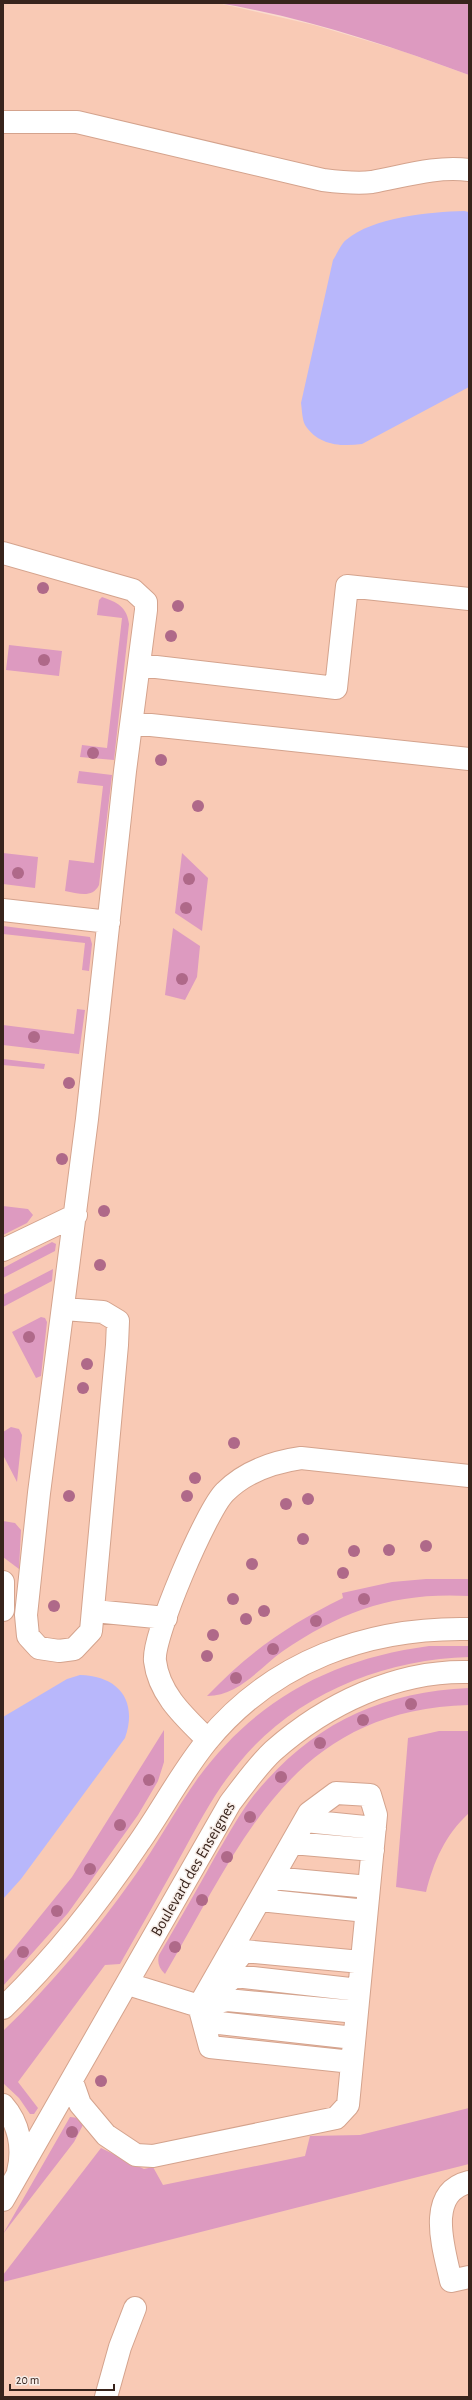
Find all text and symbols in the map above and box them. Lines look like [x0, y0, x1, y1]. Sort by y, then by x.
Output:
street label: Boulevard des Enseignes [148, 1799, 238, 1939]
scale bar [10, 2366, 114, 2392]
text: 20 m [16, 2374, 39, 2386]

